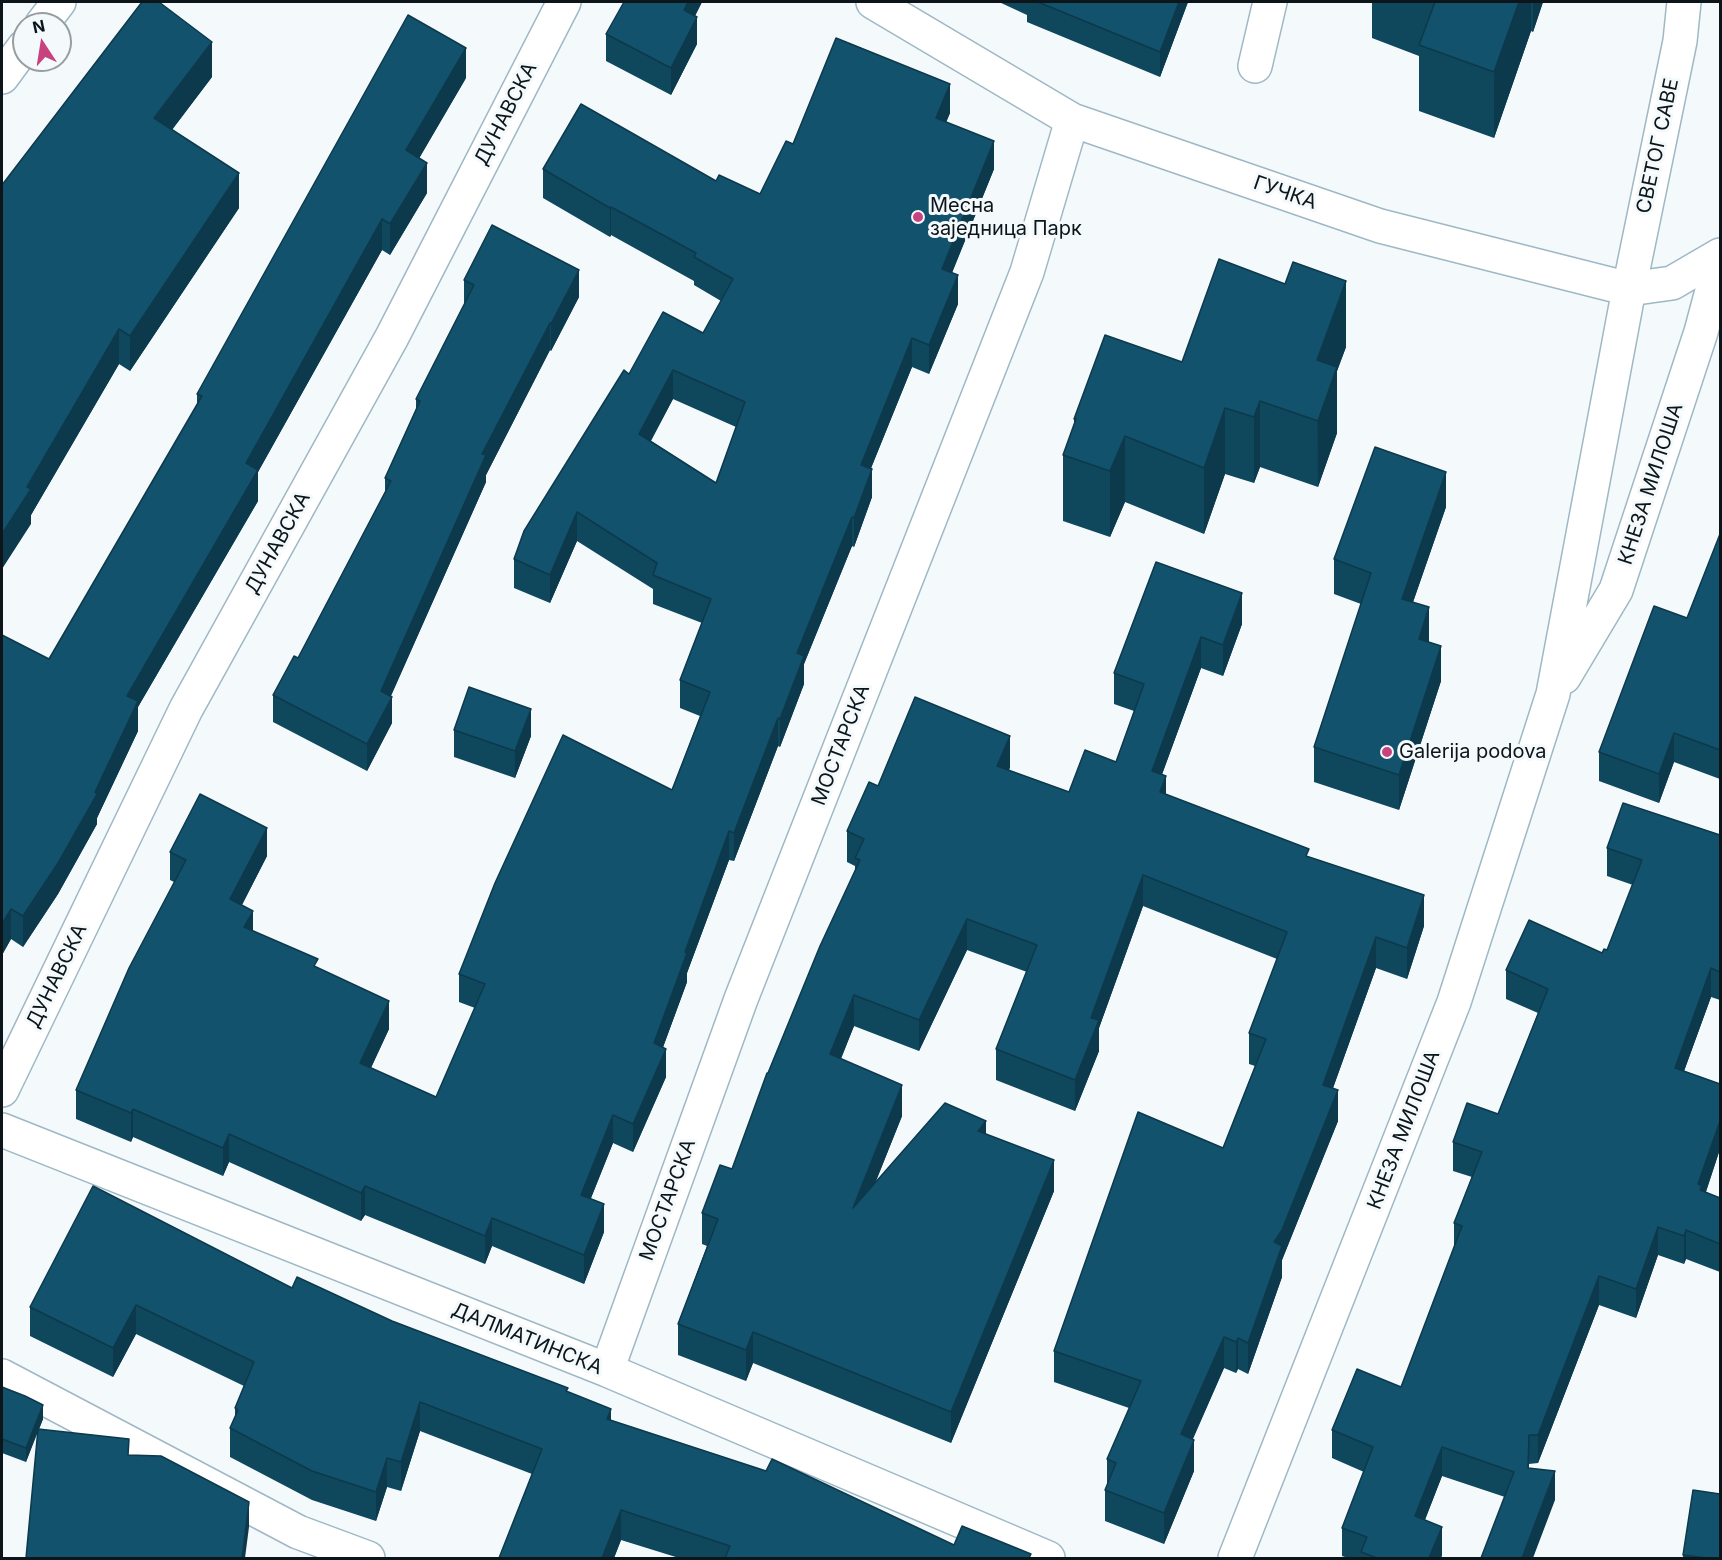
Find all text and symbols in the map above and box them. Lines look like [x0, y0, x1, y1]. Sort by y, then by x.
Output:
north arrow [12, 12, 72, 72]
text: N [31, 15, 47, 37]
street label: ДУНАВСКА [470, 58, 542, 170]
street label: СВЕТОГ САВЕ [1632, 76, 1684, 216]
street label: ГУЧКА [1250, 171, 1320, 215]
place label: Месна заједница Парк [930, 194, 1082, 241]
marker: Месна заједница Парк [911, 210, 925, 224]
street label: КНЕЗА МИЛОША [1614, 400, 1688, 568]
street label: ДУНАВСКА [240, 488, 316, 598]
street label: МОСТАРСКА [807, 681, 875, 809]
place label: Galerija podova [1399, 740, 1546, 764]
marker: Galerija podova [1380, 745, 1394, 759]
street label: ДУНАВСКА [22, 920, 92, 1032]
street label: КНЕЗА МИЛОША [1363, 1047, 1445, 1213]
street label: МОСТАРСКА [635, 1136, 701, 1264]
street label: ДАЛМАТИНСКА [448, 1298, 606, 1380]

